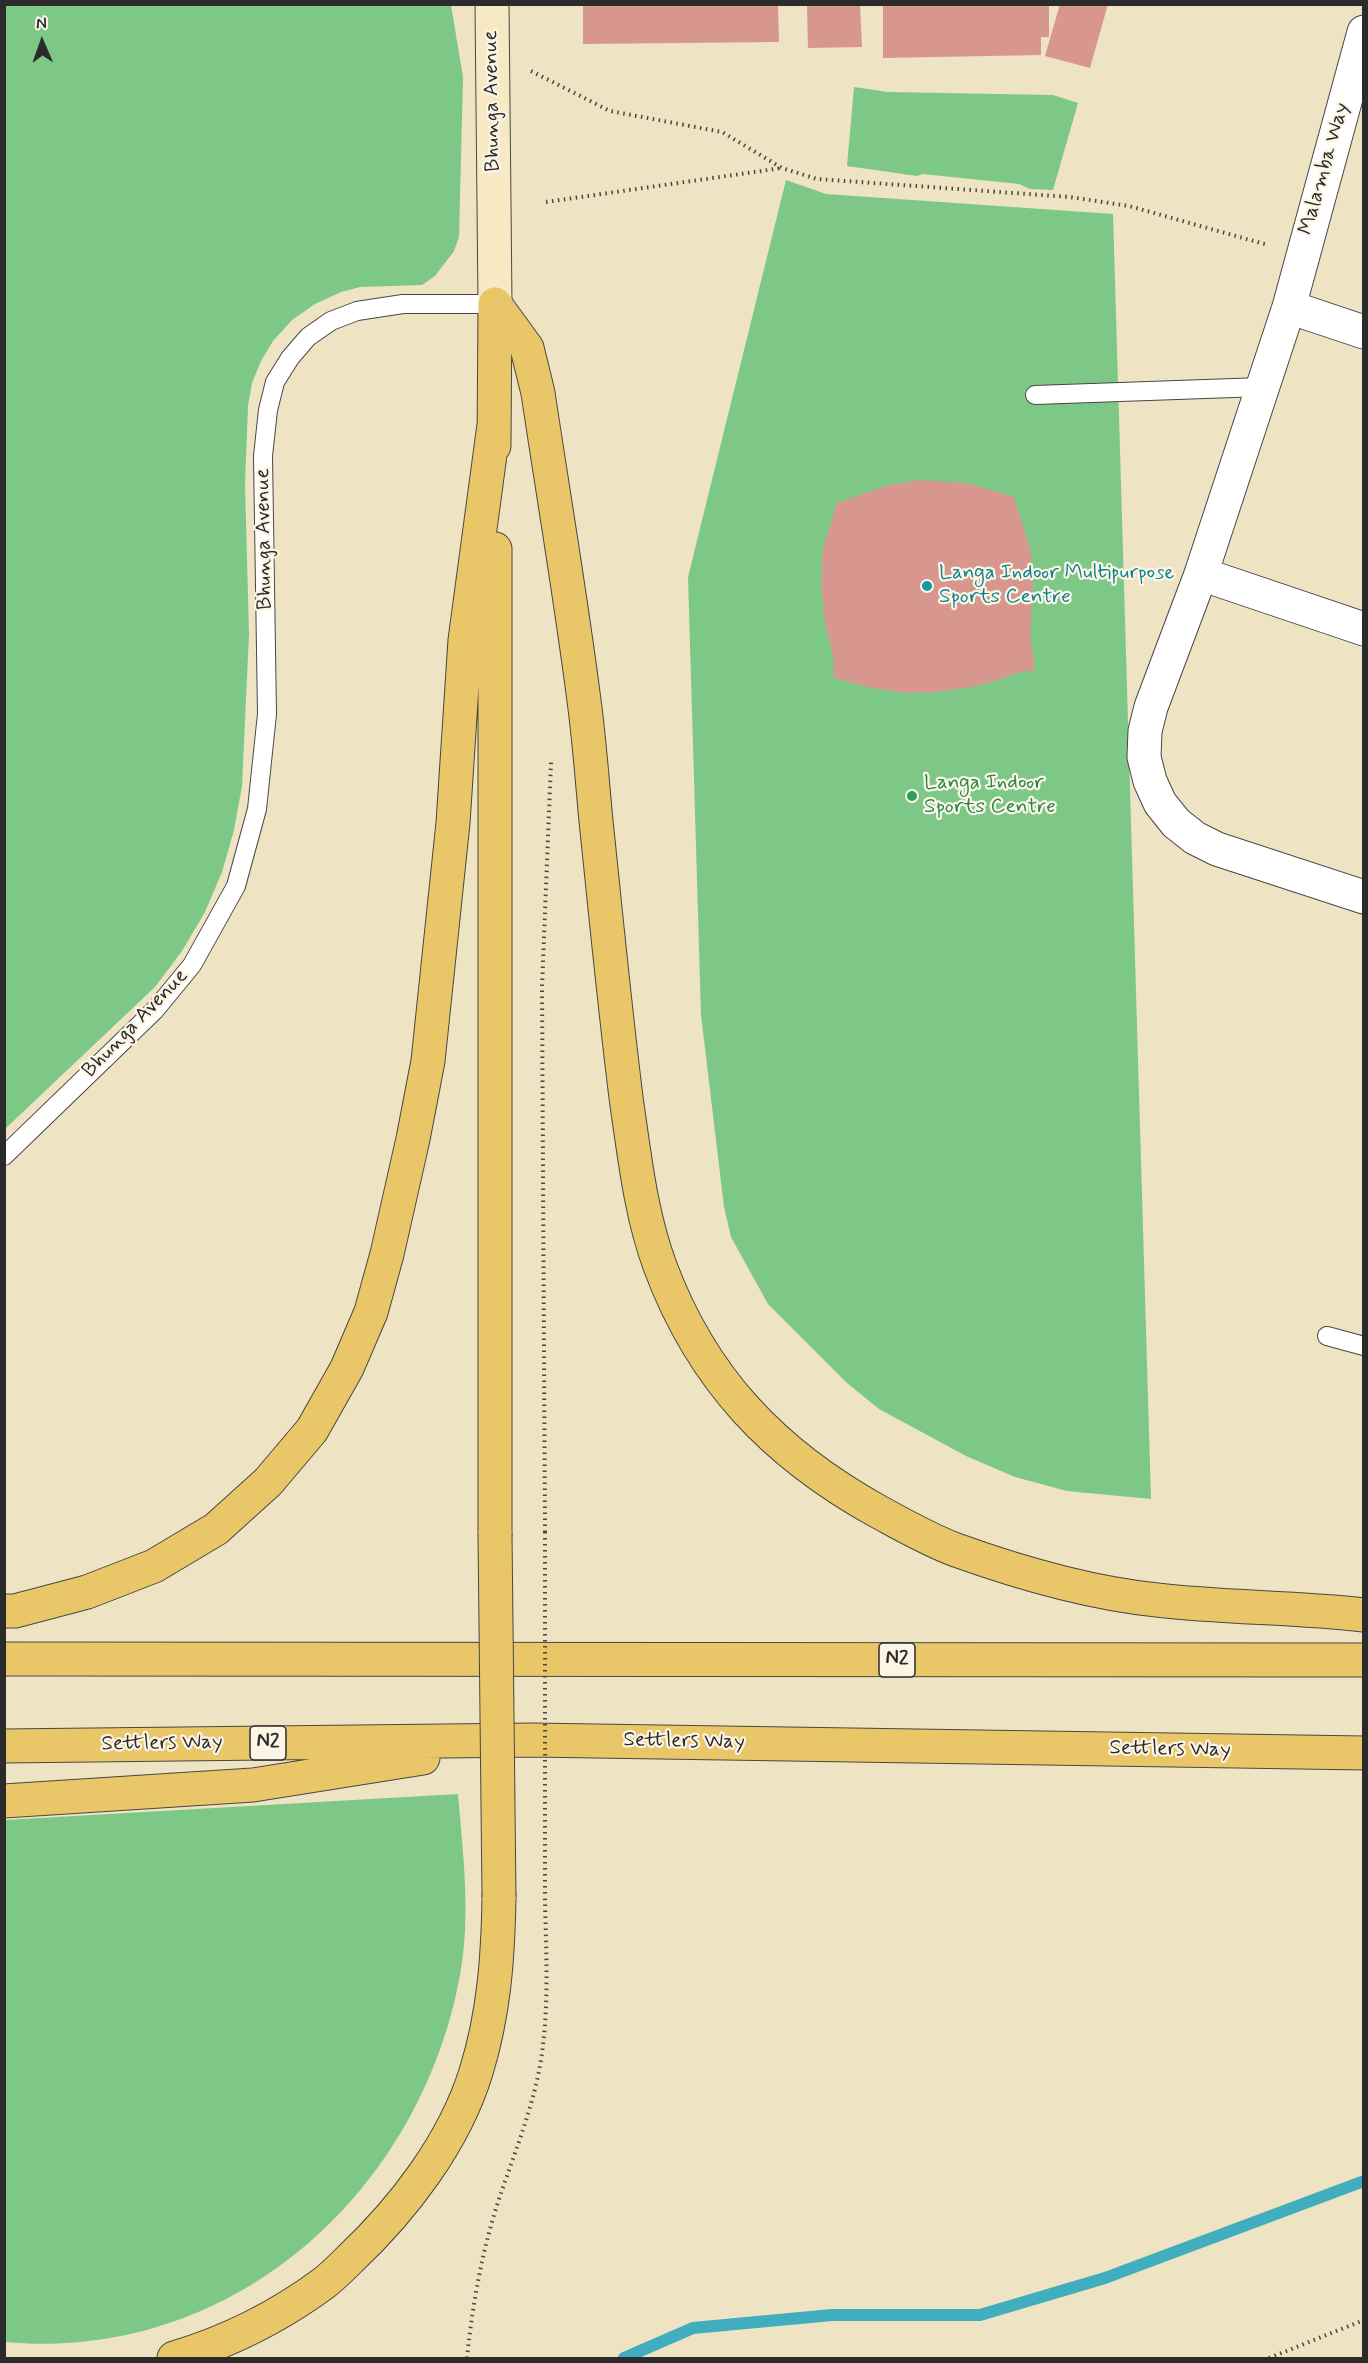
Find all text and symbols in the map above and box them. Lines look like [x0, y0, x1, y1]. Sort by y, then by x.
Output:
north arrow [12, 12, 72, 72]
text: N [36, 13, 47, 34]
street label: Bhunga Avenue [479, 30, 507, 172]
street label: Malamba Way [1294, 100, 1356, 238]
street label: Bhunga Avenue [251, 468, 279, 610]
place label: Langa Indoor Multipurpose Sports Centre [939, 561, 1174, 611]
marker: Langa Indoor Multipurpose Sports Centre [920, 579, 934, 593]
place label: Langa Indoor Sports Centre [924, 771, 1056, 821]
marker: Langa Indoor Sports Centre [905, 789, 919, 803]
street label: Bhunga Avenue [78, 964, 194, 1084]
road number: N2 [879, 1643, 915, 1677]
road number: N2 [250, 1726, 286, 1760]
street label: Settlers Way [623, 1728, 745, 1756]
street label: Settlers Way [101, 1730, 223, 1758]
street label: Settlers Way [1109, 1736, 1231, 1764]

